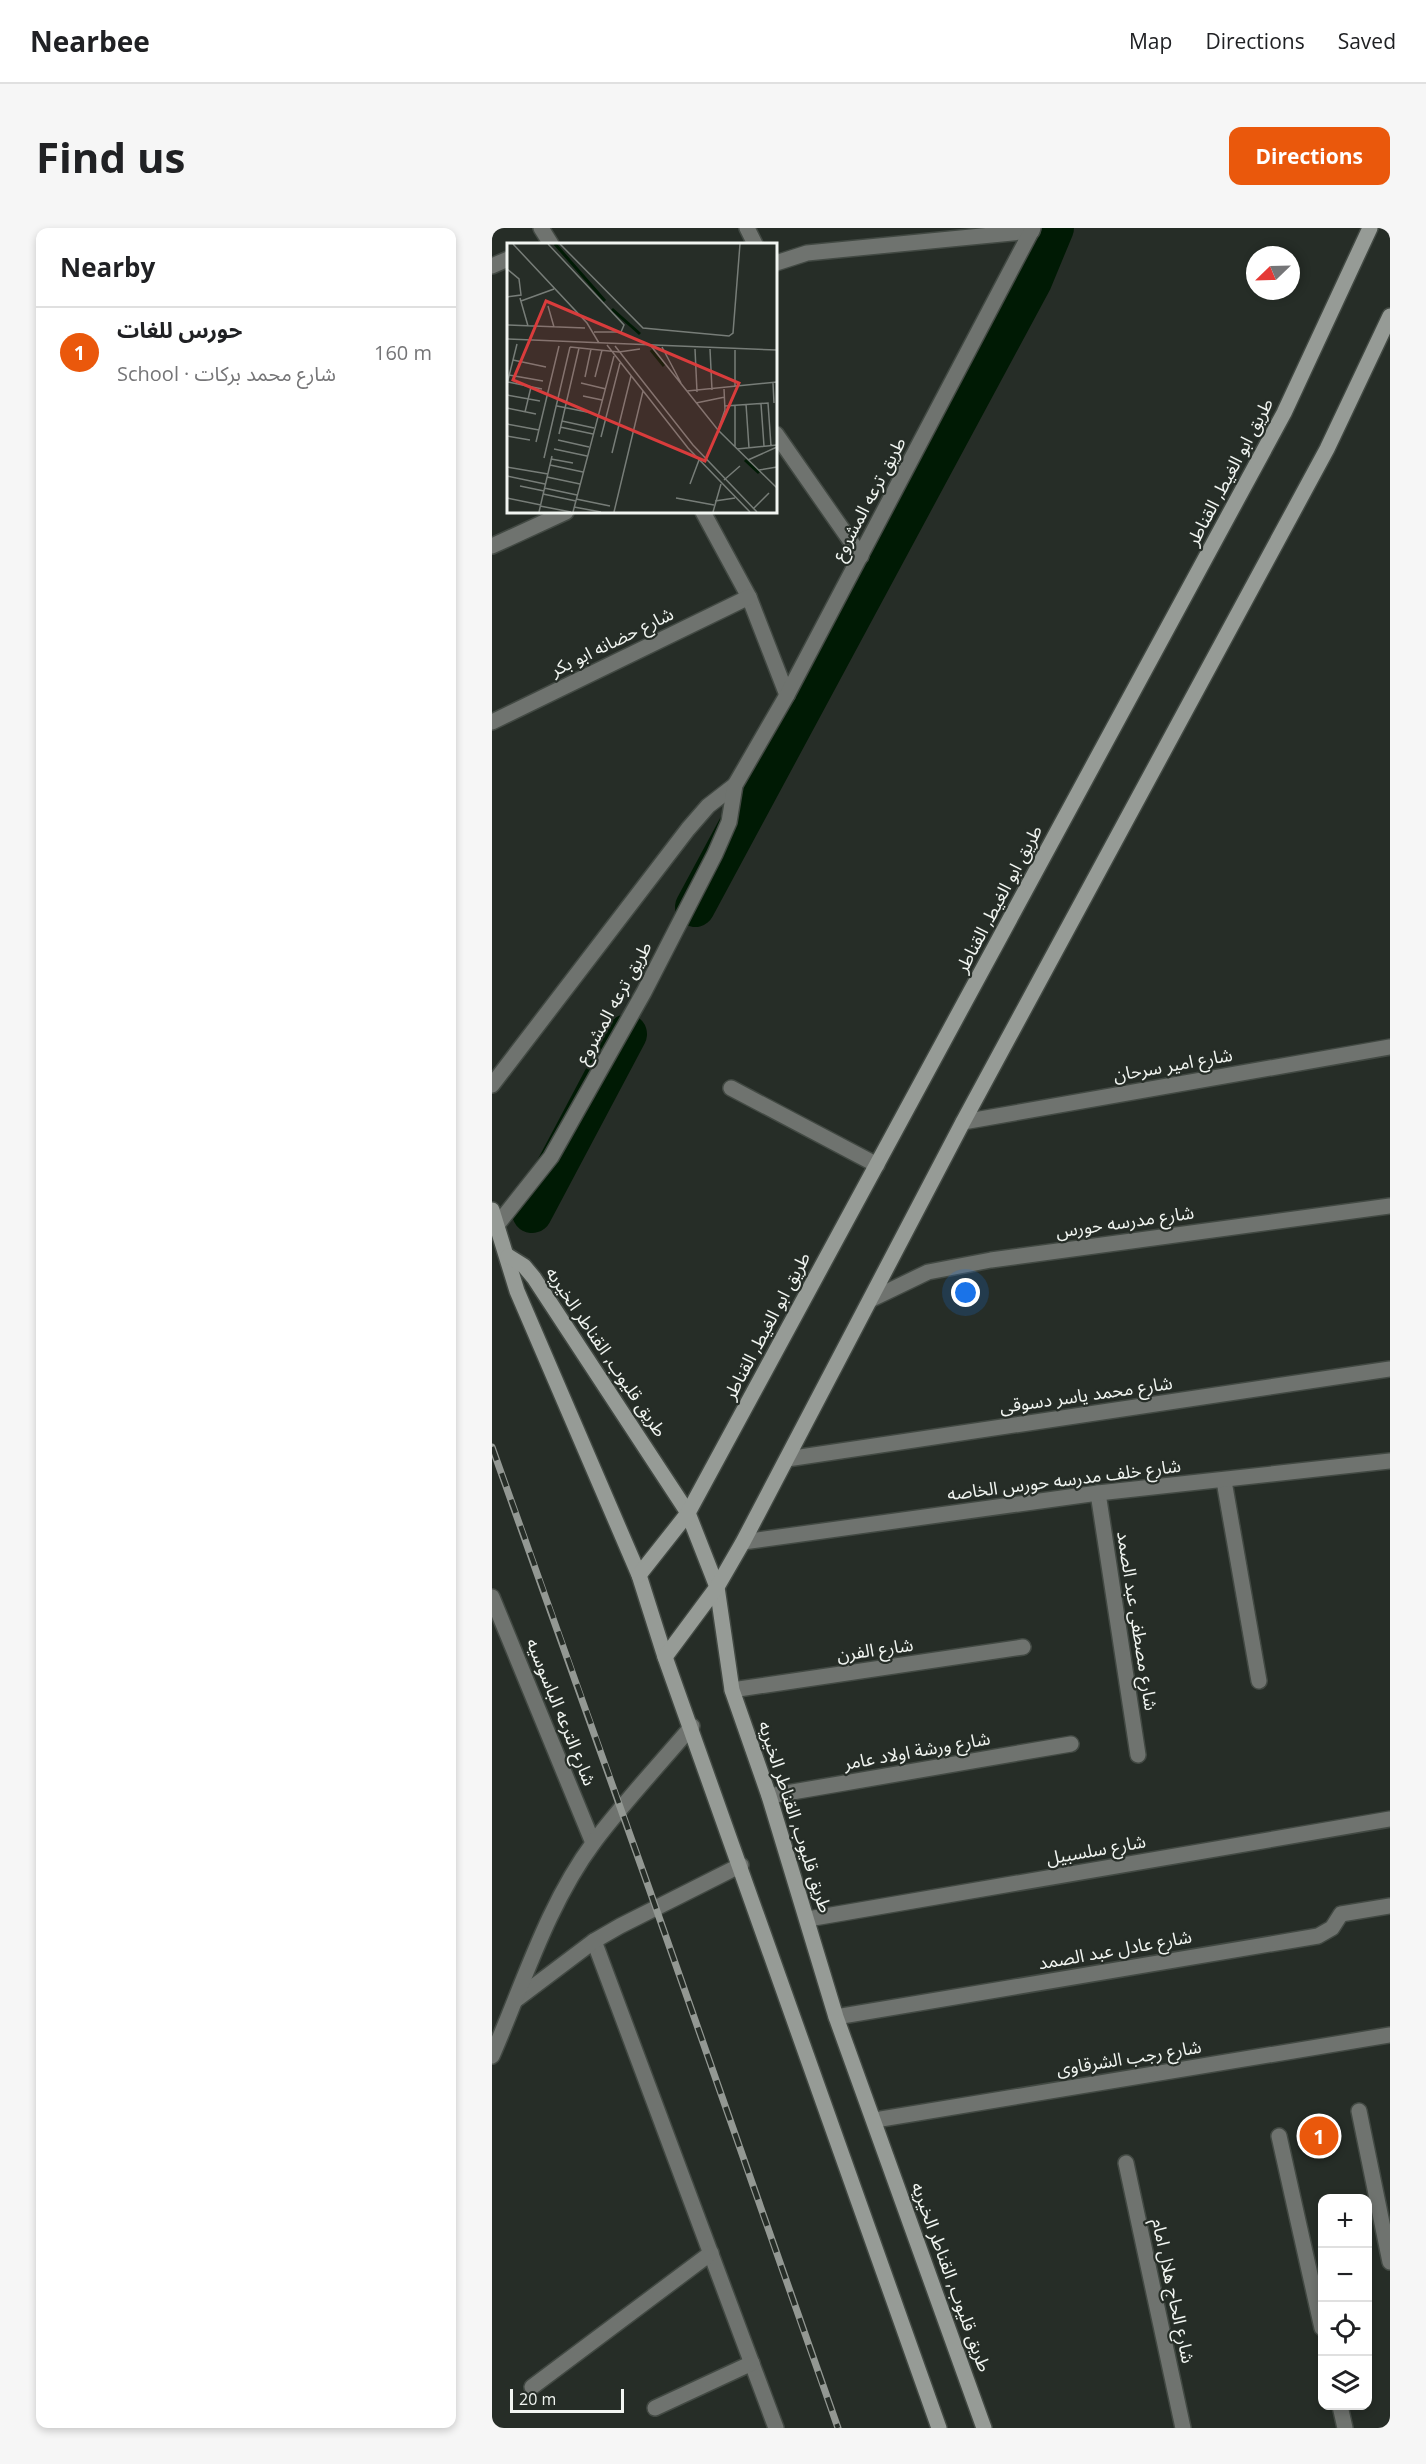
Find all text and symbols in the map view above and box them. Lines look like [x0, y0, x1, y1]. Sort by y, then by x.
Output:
text: Nearbee [30, 22, 150, 60]
text: Map [1129, 27, 1172, 55]
text: Directions [1205, 27, 1305, 55]
text: Saved [1338, 27, 1396, 55]
button: Directions [1229, 127, 1390, 185]
text: Find us [36, 128, 185, 185]
inset map [507, 243, 777, 513]
north arrow [1246, 246, 1300, 300]
text: Nearby [60, 249, 155, 285]
text: حورس للغات [117, 314, 242, 344]
text: 1 [74, 339, 85, 366]
text: 160 m [374, 339, 432, 366]
text: School · شارع محمد بركات [117, 360, 336, 387]
street label: طريق ابو الغيط, القناطر [1180, 394, 1278, 550]
street label: طريق ترعه المشروع [825, 432, 913, 566]
street label: شارع حضانه ابو بكر [545, 601, 679, 684]
street label: طريق ابو الغيط, القناطر [949, 821, 1047, 977]
street label: طريق ترعه المشروع [569, 937, 659, 1070]
street label: شارع امير سرحان [1111, 1042, 1235, 1089]
street label: شارع مدرسه حورس [1054, 1199, 1196, 1246]
street label: طريق ابو الغيط, القناطر [717, 1248, 815, 1404]
street label: طريق قليوب, القناطر الخيريه [541, 1262, 673, 1441]
your location [951, 1278, 980, 1307]
street label: شارع محمد ياسر دسوقى [998, 1370, 1174, 1421]
street label: شارع خلف مدرسه حورس الخاصه [946, 1453, 1182, 1508]
street label: شارع مصطفى عبد الصمد [1109, 1529, 1164, 1713]
street label: شارع الفرن [835, 1632, 915, 1669]
street label: شارع الترعه الباسوسيه [519, 1634, 602, 1790]
street label: طريق قليوب, القناطر الخيريه [754, 1718, 838, 1916]
street label: شارع ورشة اولاد عامر [841, 1725, 992, 1778]
street label: شارع سلسبيل [1044, 1828, 1148, 1873]
street label: شارع عادل عبد الصمد [1036, 1924, 1194, 1977]
street label: شارع رجب الشرقاوى [1055, 2034, 1204, 2083]
pin: 1 [1300, 2114, 1338, 2158]
street label: طريق قليوب, القناطر الخيريه [906, 2178, 997, 2375]
map controls [1318, 2194, 1372, 2410]
button: + [1318, 2194, 1372, 2248]
street label: شارع الحاج هلال امام [1144, 2216, 1201, 2366]
button: − [1318, 2248, 1372, 2302]
button: locate [1318, 2302, 1372, 2356]
button: layers [1318, 2356, 1372, 2410]
scale bar [510, 2386, 624, 2414]
text: 20 m [519, 2388, 556, 2410]

